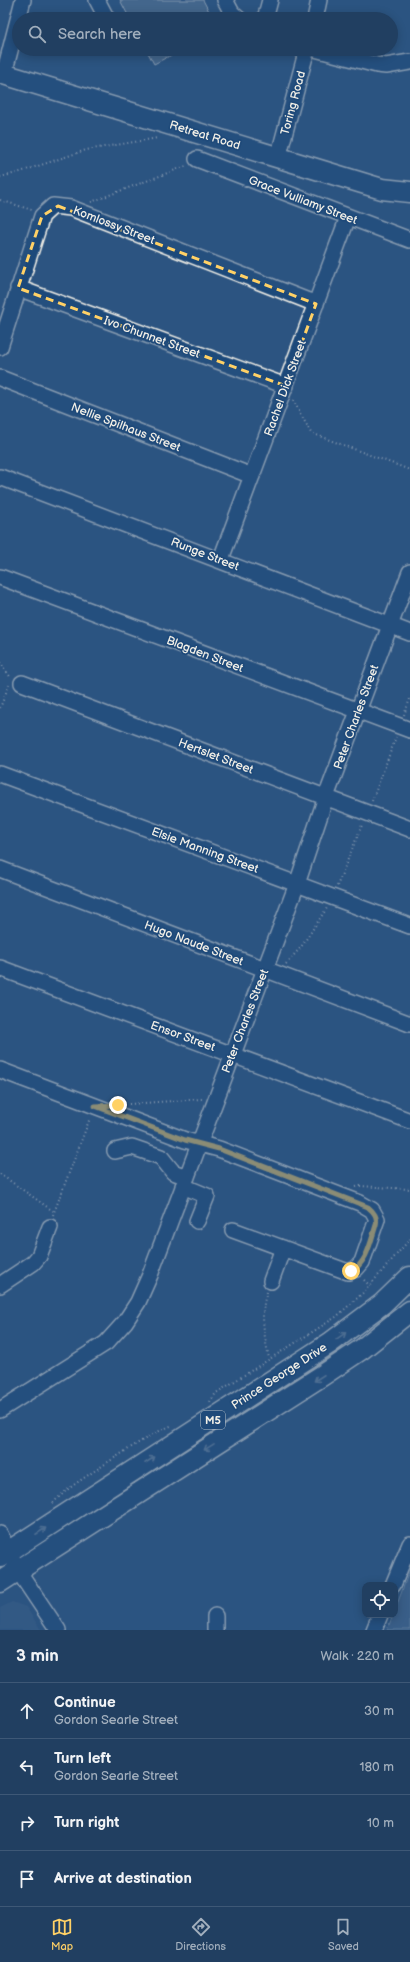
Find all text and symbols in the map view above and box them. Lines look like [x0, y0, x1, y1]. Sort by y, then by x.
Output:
search box [12, 12, 398, 56]
icon: search [26, 23, 48, 45]
text: Search here [58, 25, 141, 44]
street label: Toring Road [278, 69, 309, 137]
street label: Retreat Road [168, 118, 242, 153]
street label: Grace Vulliamy Street [246, 173, 360, 228]
street label: Komlossy Street [71, 203, 157, 248]
street label: Ivo Chunnet Street [102, 313, 202, 362]
street label: Rachel Dick Street [261, 338, 310, 438]
street label: Nellie Spilhaus Street [69, 400, 183, 455]
street label: Runge Street [169, 535, 241, 574]
street label: Blagden Street [164, 633, 246, 676]
street label: Peter Charles Street [331, 663, 382, 771]
street label: Hertslet Street [176, 735, 256, 778]
street label: Elsie Manning Street [149, 824, 261, 877]
street label: Hugo Naude Street [142, 918, 246, 969]
street label: Peter Charles Street [219, 967, 272, 1075]
street label: Ensor Street [148, 1018, 218, 1055]
route end [109, 1096, 127, 1114]
route start [342, 1262, 360, 1280]
one-way arrow [335, 1332, 346, 1340]
street label: Prince George Drive [229, 1340, 330, 1413]
one-way arrow [313, 1374, 325, 1382]
road number: M5 [201, 1411, 225, 1429]
one-way arrow [204, 1443, 215, 1451]
one-way arrow [144, 1456, 156, 1464]
one-way arrow [35, 1527, 46, 1535]
map controls [362, 1582, 398, 1618]
button: locate [362, 1582, 398, 1618]
text: 3 min [16, 1646, 59, 1666]
text: Walk · 220 m [321, 1648, 394, 1664]
text: Continue [54, 1693, 116, 1712]
icon: ahead [16, 1700, 38, 1722]
text: 30 m [364, 1703, 394, 1719]
text: Gordon Searle Street [54, 1712, 178, 1728]
text: Turn left [54, 1749, 111, 1768]
icon: left [16, 1756, 38, 1778]
text: 180 m [359, 1759, 394, 1775]
text: Gordon Searle Street [54, 1768, 178, 1784]
icon: right [16, 1812, 38, 1834]
text: Turn right [54, 1813, 119, 1832]
text: 10 m [367, 1815, 394, 1831]
icon: arrive [16, 1868, 38, 1890]
text: Arrive at destination [54, 1869, 192, 1888]
tab: Map [51, 1916, 73, 1953]
tab: Directions [175, 1916, 226, 1953]
tab: Saved [328, 1916, 359, 1953]

